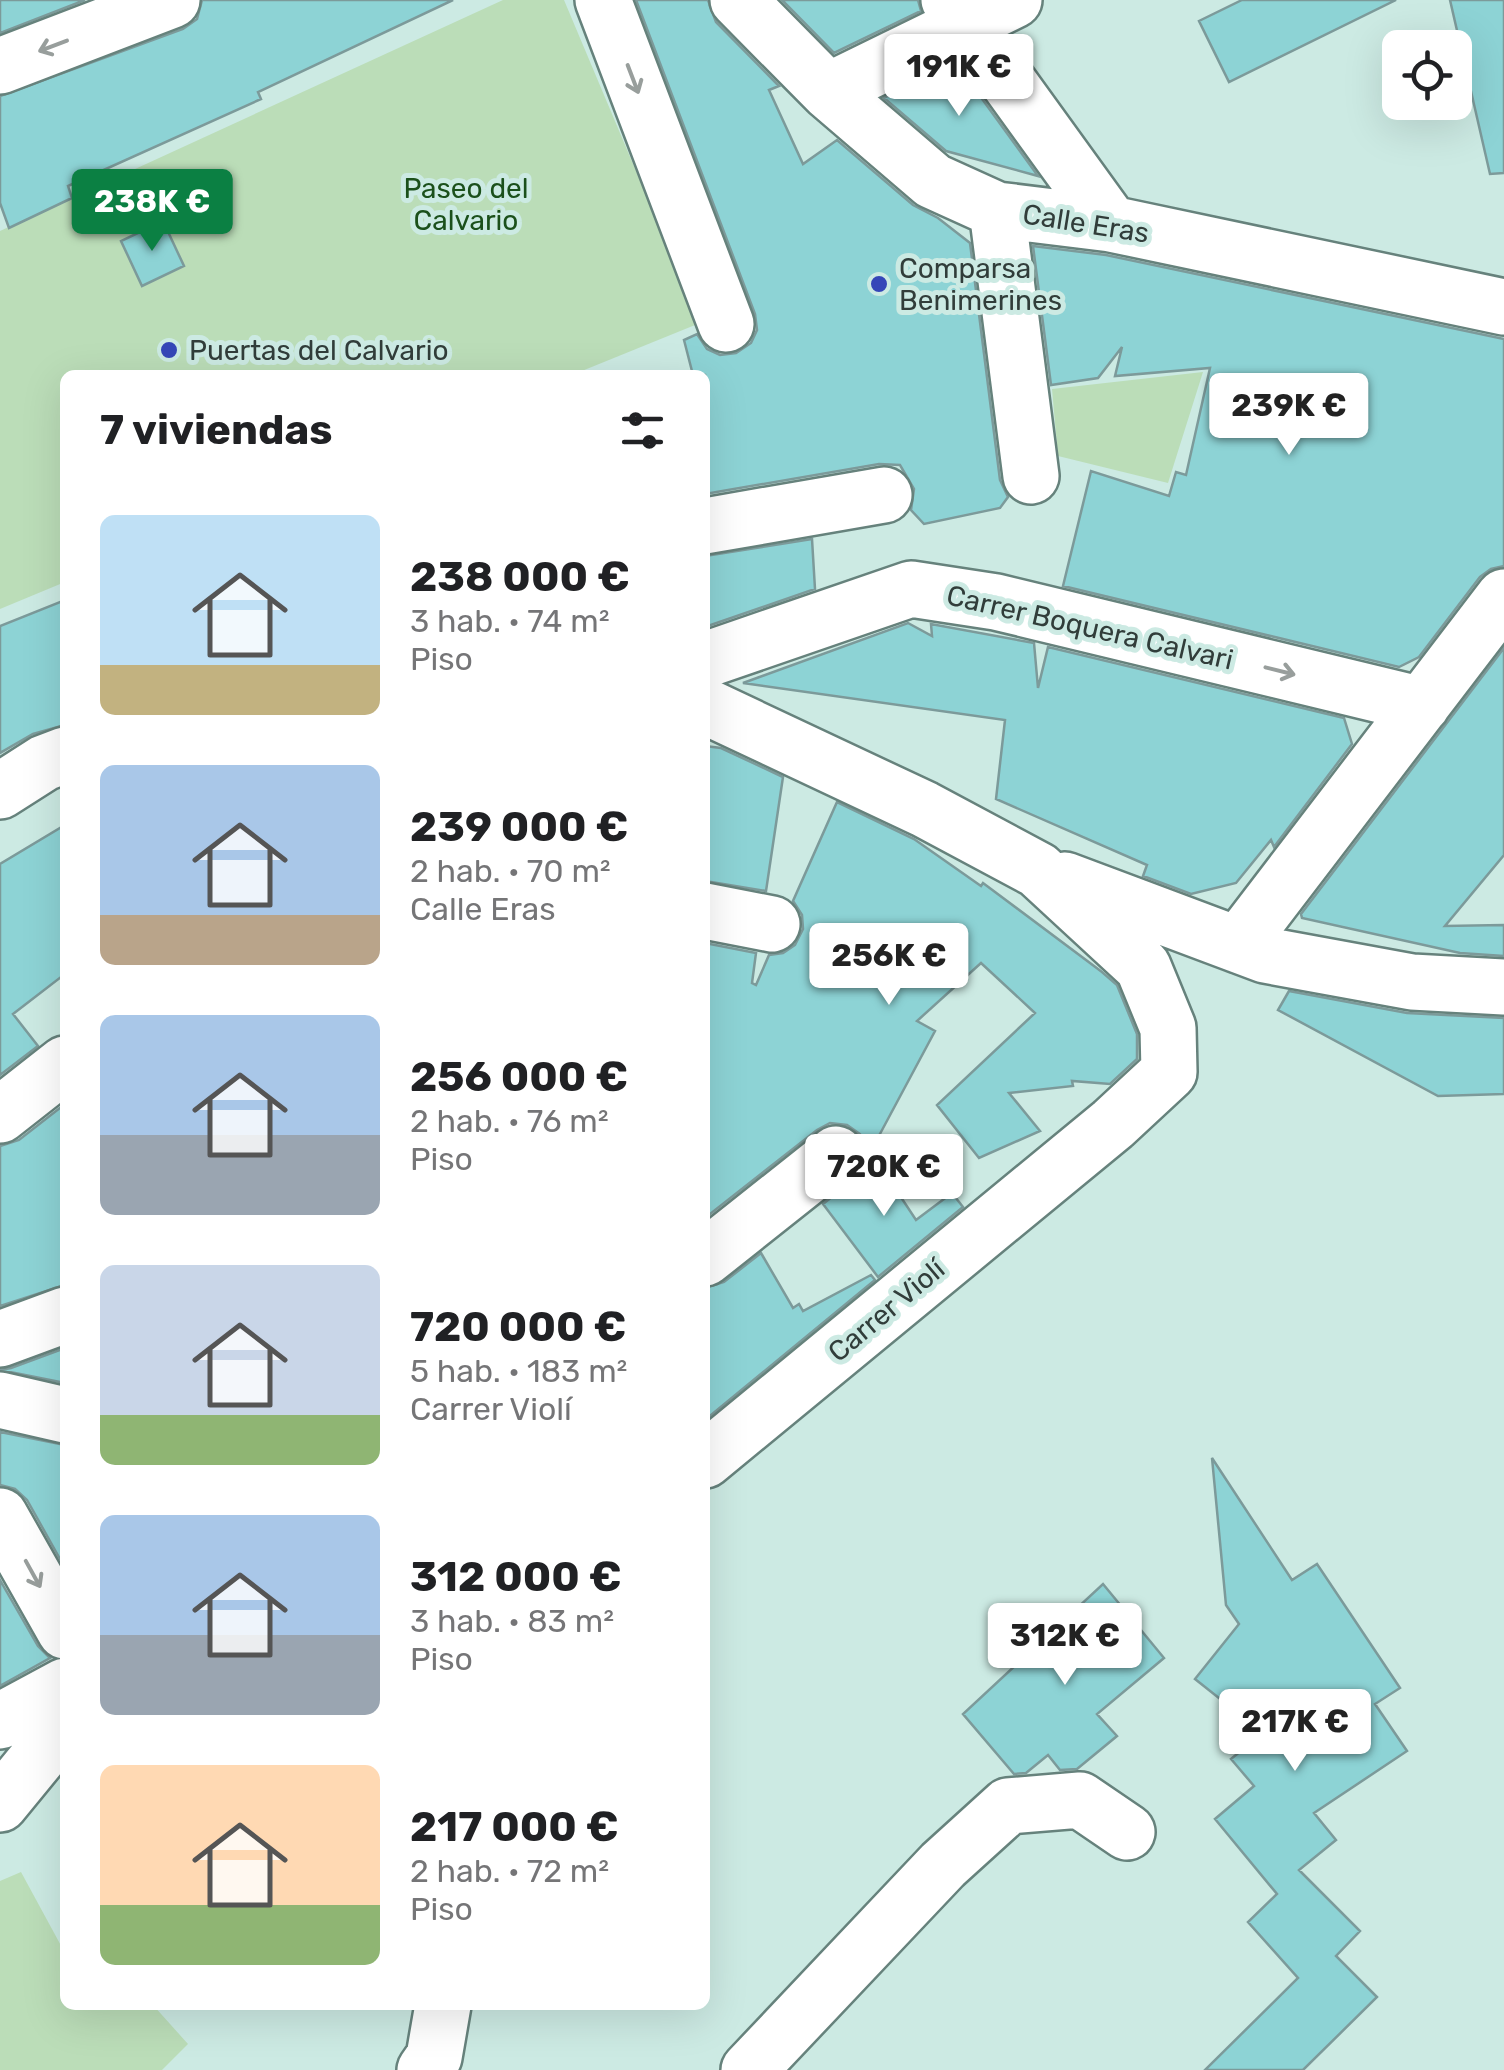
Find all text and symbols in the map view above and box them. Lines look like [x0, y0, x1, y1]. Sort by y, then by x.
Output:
map controls [1382, 30, 1472, 120]
button: locate [1382, 30, 1472, 120]
pin: 191K € [878, 34, 1040, 119]
one-way arrow [39, 38, 70, 56]
text: 191K € [906, 47, 1012, 85]
one-way arrow [625, 63, 643, 94]
pin: 238K € [71, 169, 233, 254]
park label: Paseo del Calvario [403, 172, 529, 237]
text: 238K € [94, 182, 210, 220]
street label: Calle Eras [1020, 197, 1151, 250]
place label: Comparsa Benimerines [899, 252, 1062, 317]
marker: Comparsa Benimerines [868, 273, 890, 295]
place label: Puertas del Calvario [189, 334, 449, 367]
marker: Puertas del Calvario [158, 339, 180, 361]
pin: 239K € [1208, 373, 1370, 458]
text: 239K € [1231, 386, 1347, 424]
icon: filters [615, 403, 670, 458]
text: 7 viviendas [100, 405, 332, 455]
text: 238 000 € [410, 552, 630, 602]
icon: home [180, 555, 300, 675]
street label: Carrer Boquera Calvari [943, 578, 1236, 677]
text: 3 hab. · 74 m² [410, 602, 610, 640]
text: Piso [410, 640, 473, 678]
one-way arrow [1263, 662, 1295, 681]
text: 239 000 € [410, 802, 628, 852]
icon: home [180, 805, 300, 925]
text: 2 hab. · 70 m² [410, 852, 611, 890]
text: Calle Eras [410, 890, 556, 928]
pin: 256K € [808, 923, 970, 1008]
text: 256K € [831, 936, 947, 974]
text: 256 000 € [410, 1052, 628, 1102]
icon: home [180, 1055, 300, 1175]
text: 2 hab. · 76 m² [410, 1102, 609, 1140]
pin: 720K € [803, 1134, 965, 1219]
text: Piso [410, 1140, 473, 1178]
text: 720K € [827, 1147, 941, 1185]
street label: Carrer Violí [821, 1251, 952, 1369]
text: 720 000 € [410, 1302, 626, 1352]
icon: home [180, 1305, 300, 1425]
text: 5 hab. · 183 m² [410, 1352, 628, 1390]
text: Carrer Violí [410, 1390, 572, 1428]
text: 312 000 € [410, 1552, 622, 1602]
icon: home [180, 1555, 300, 1675]
one-way arrow [23, 1558, 43, 1588]
text: 3 hab. · 83 m² [410, 1602, 614, 1640]
pin: 312K € [984, 1603, 1146, 1688]
text: 312K € [1010, 1616, 1120, 1654]
text: Piso [410, 1640, 473, 1678]
pin: 217K € [1214, 1689, 1376, 1774]
text: 217K € [1241, 1702, 1349, 1740]
text: 217 000 € [410, 1802, 619, 1852]
icon: home [180, 1805, 300, 1925]
text: 2 hab. · 72 m² [410, 1852, 609, 1890]
text: Piso [410, 1890, 473, 1928]

